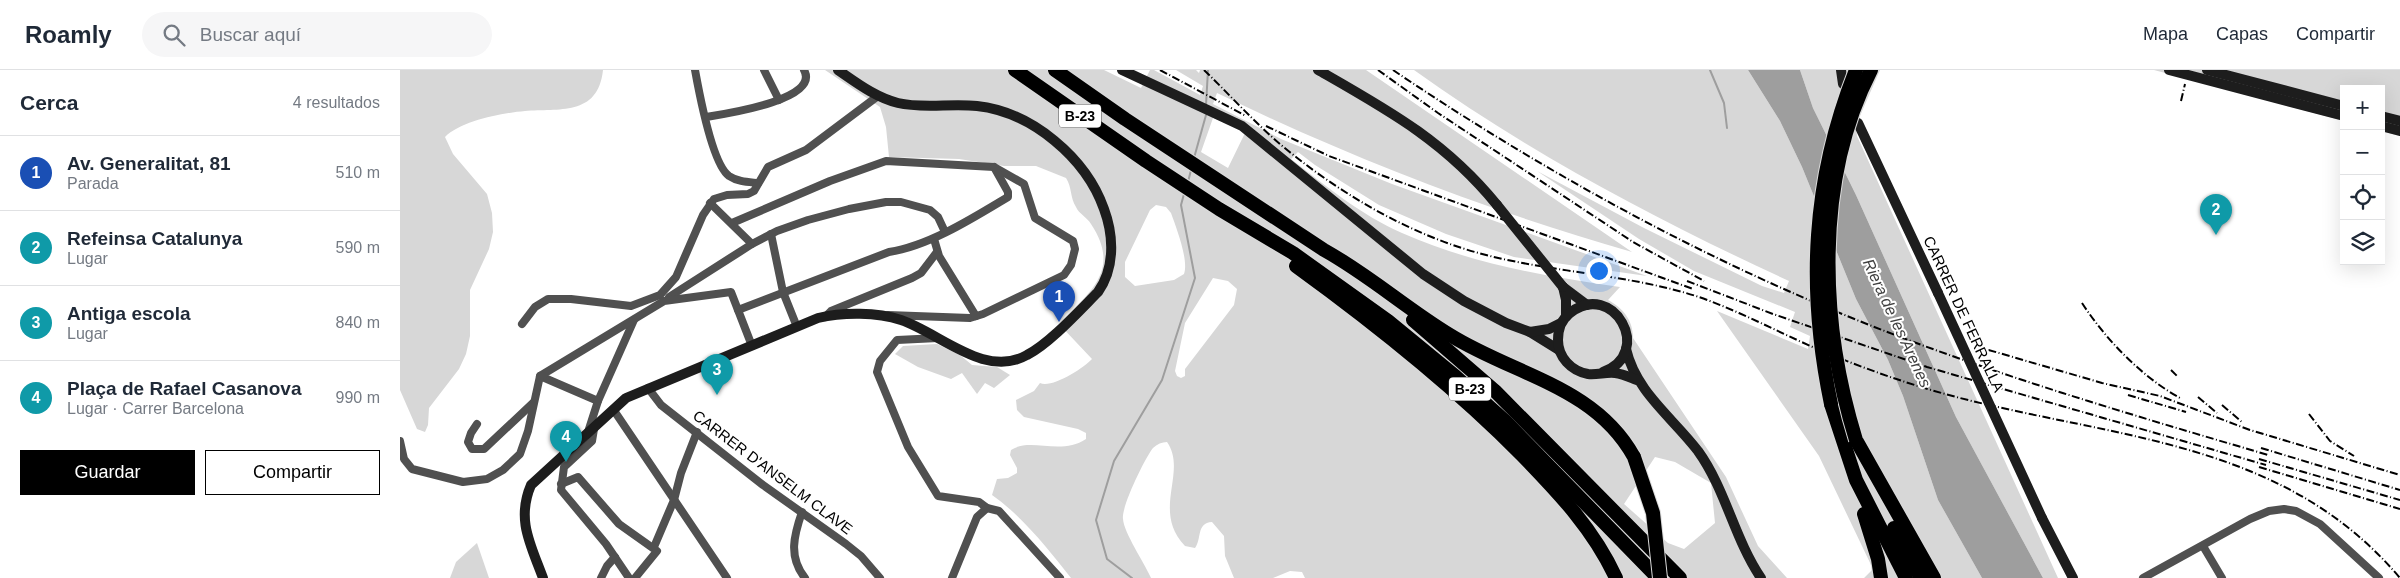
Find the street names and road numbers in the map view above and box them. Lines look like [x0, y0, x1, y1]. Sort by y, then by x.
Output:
road number: B-23 [1059, 104, 1101, 128]
street label: CARRER DE FERRALLA [1920, 233, 2008, 395]
road number: B-23 [1449, 378, 1491, 400]
street label: CARRER D'ANSELM CLAVE [690, 406, 856, 538]

